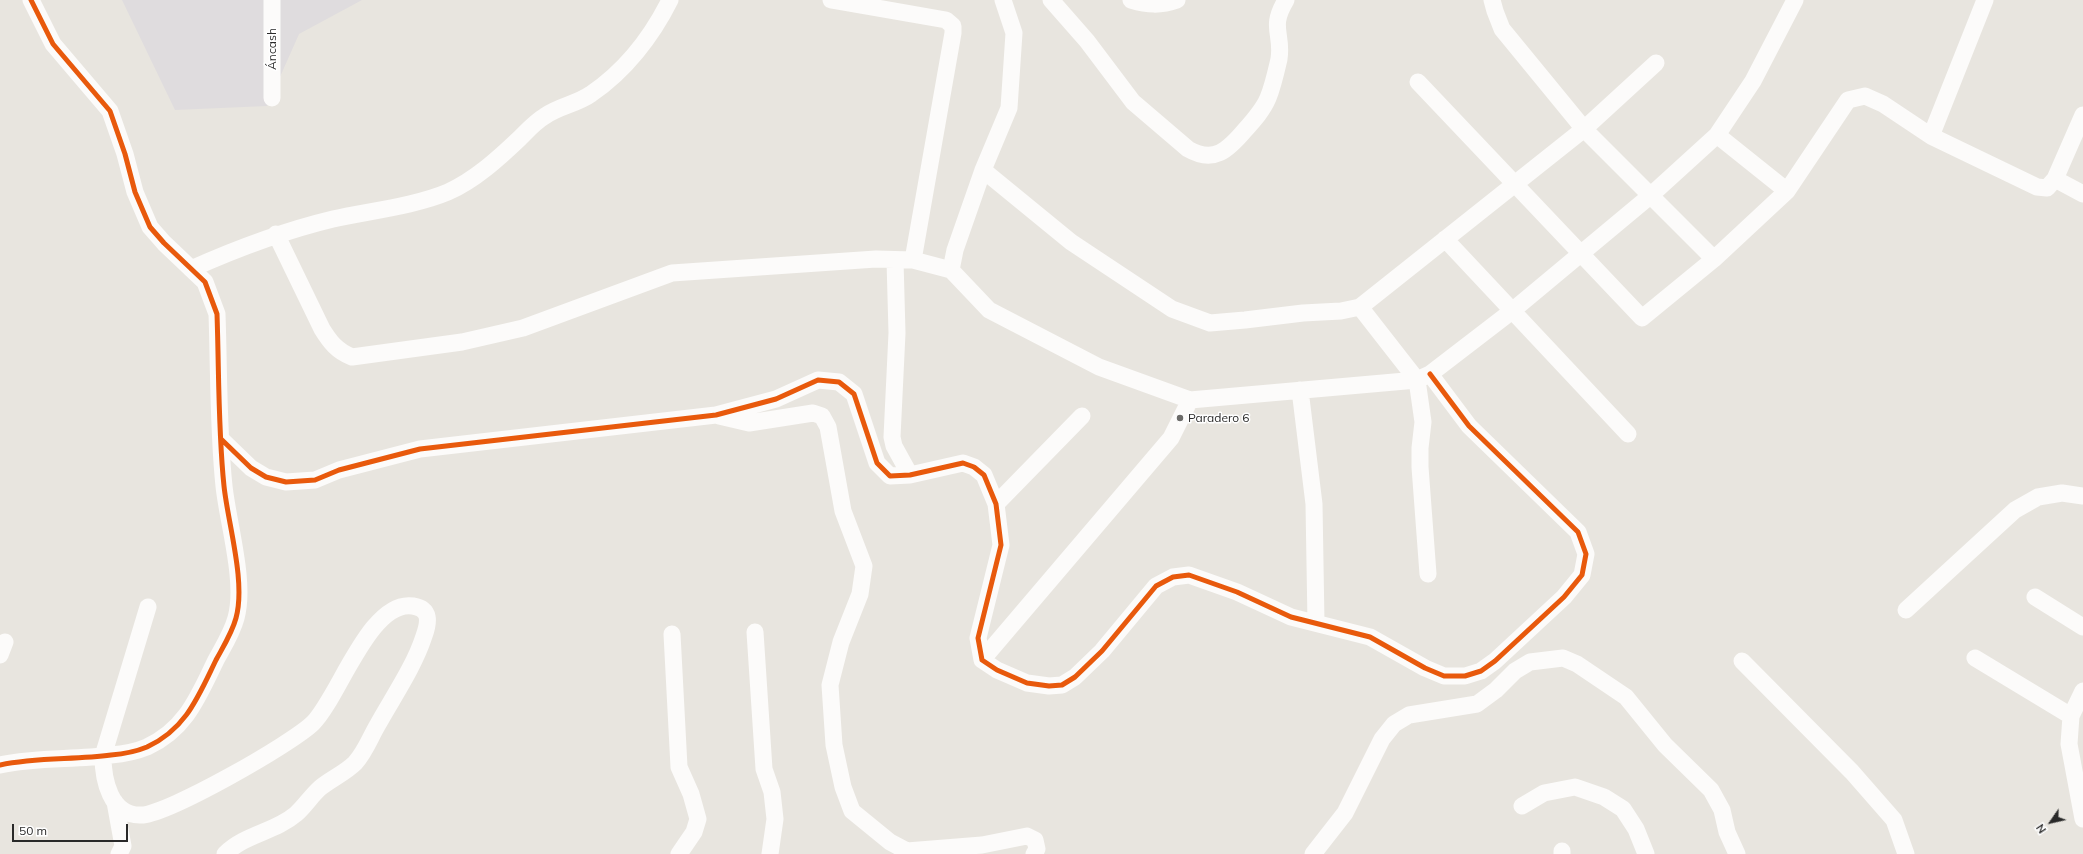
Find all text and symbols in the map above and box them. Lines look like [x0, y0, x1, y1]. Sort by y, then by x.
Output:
street label: Áncash [265, 28, 279, 70]
place label: Paradero 6 [1188, 411, 1249, 425]
marker: Paradero 6 [1175, 413, 1185, 423]
north arrow [2031, 802, 2071, 842]
scale bar [14, 816, 130, 842]
text: N [2033, 821, 2049, 836]
text: 50 m [19, 823, 47, 838]

